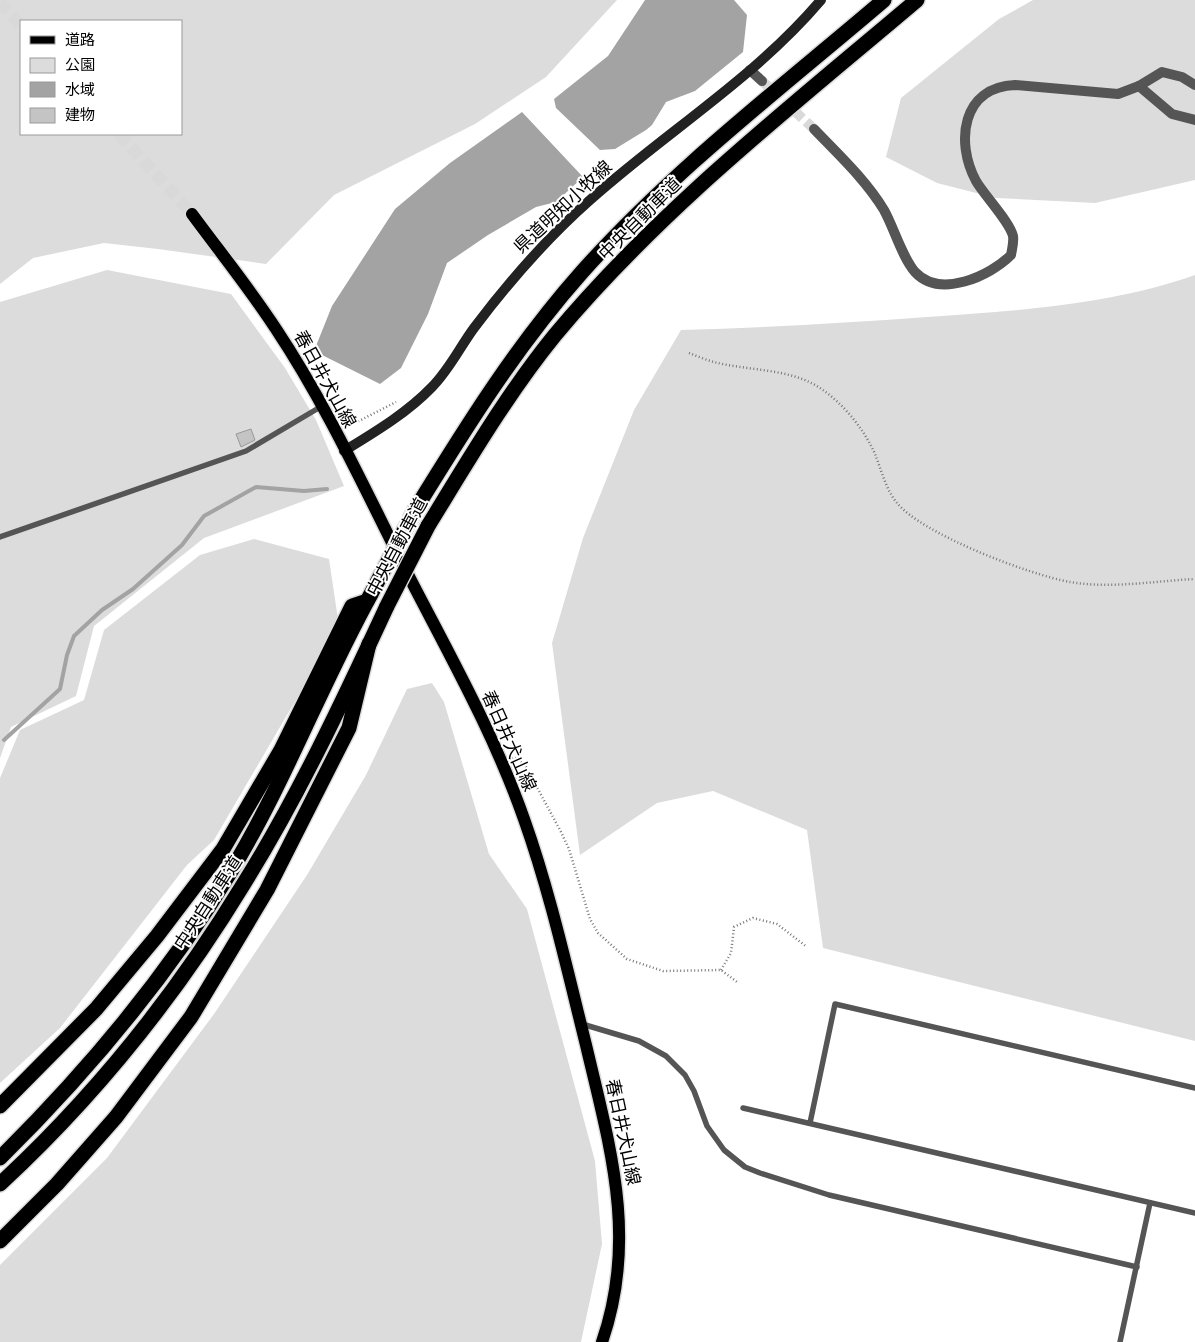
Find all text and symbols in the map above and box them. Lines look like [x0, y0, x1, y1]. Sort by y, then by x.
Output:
legend [20, 20, 182, 135]
text: 道路 [65, 30, 95, 49]
text: 公園 [65, 55, 95, 74]
text: 水域 [65, 80, 95, 99]
text: 建物 [65, 105, 95, 124]
street label: 県道明知小牧線 [509, 155, 617, 258]
street label: 中央自動車道 [593, 172, 686, 265]
street label: 春日井犬山線 [289, 326, 362, 432]
street label: 中央自動車道 [361, 494, 432, 600]
street label: 春日井犬山線 [477, 687, 542, 795]
street label: 中央自動車道 [169, 851, 247, 954]
street label: 春日井犬山線 [601, 1077, 646, 1187]

